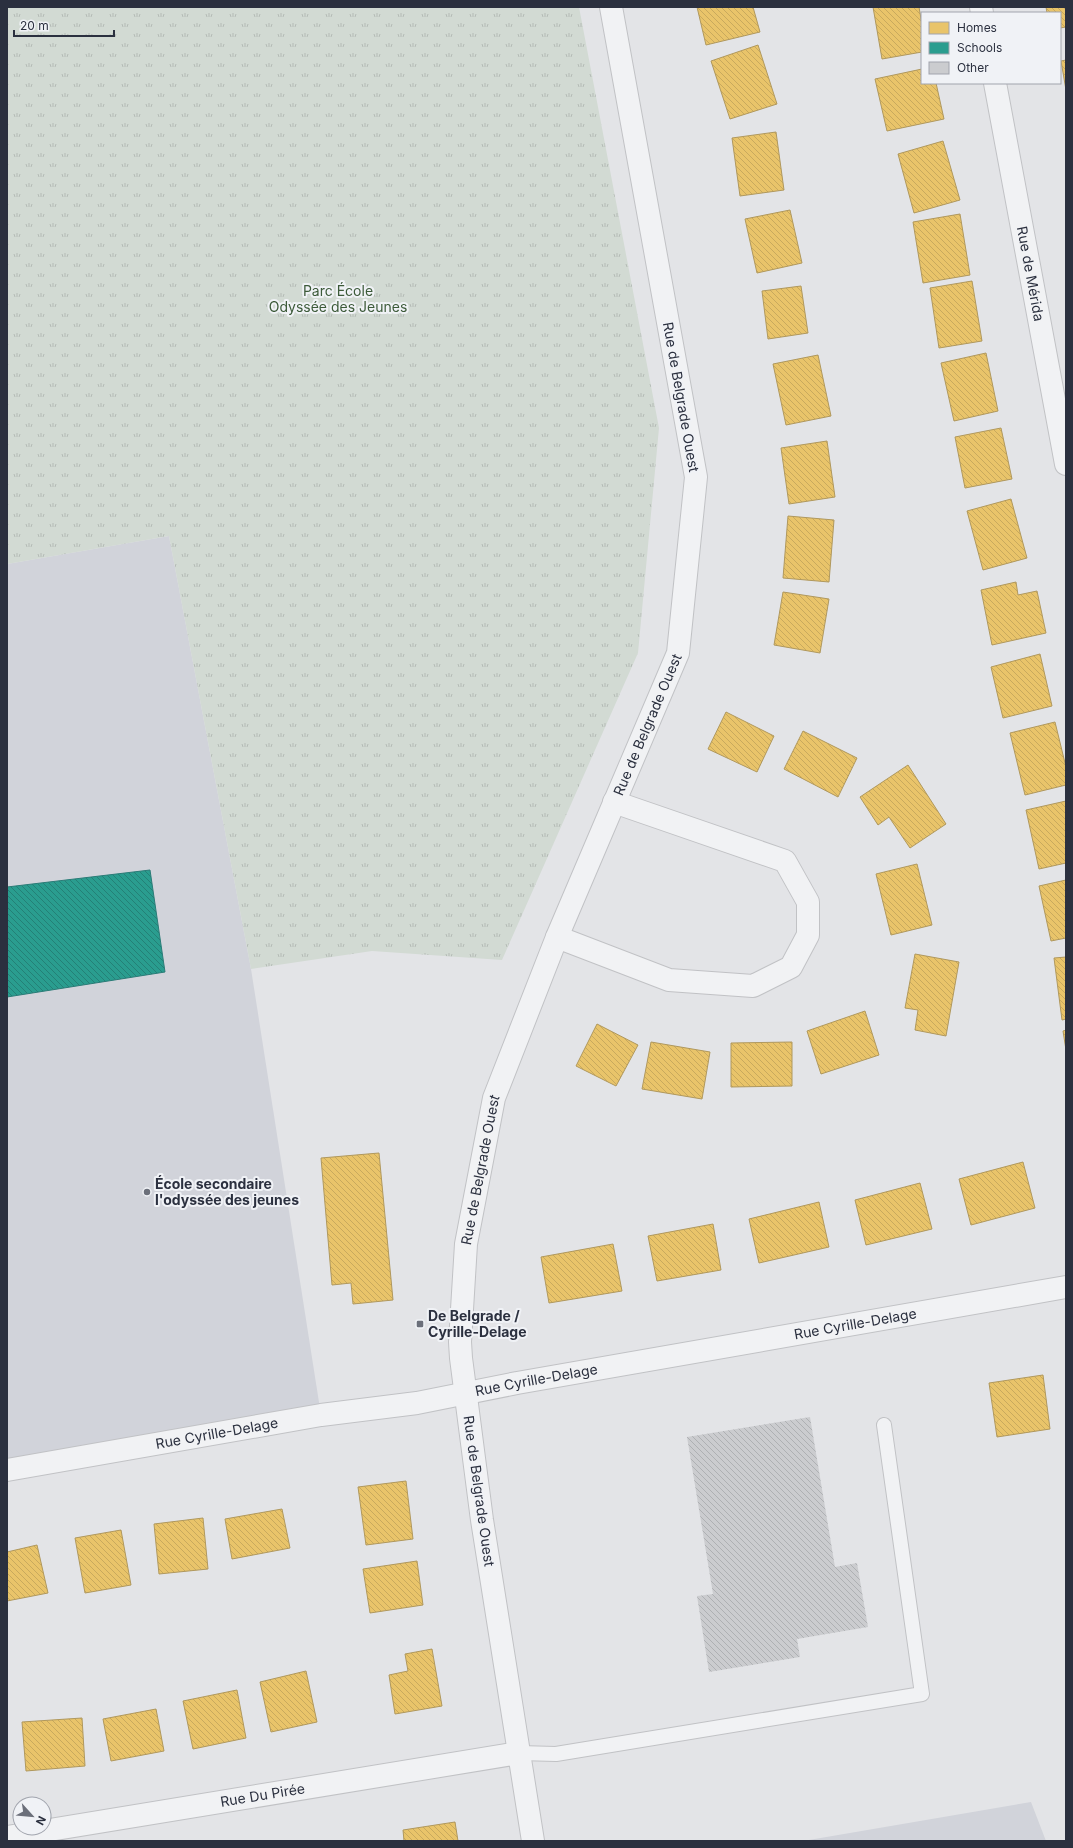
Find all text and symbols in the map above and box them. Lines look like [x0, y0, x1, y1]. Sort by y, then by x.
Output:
scale bar [14, 12, 114, 38]
legend [921, 12, 1061, 84]
text: 20 m [20, 18, 49, 33]
text: Homes [957, 20, 997, 35]
text: Schools [957, 40, 1002, 55]
text: Other [957, 60, 989, 75]
street label: Rue de Mérida [1014, 225, 1048, 323]
park label: Parc École Odyssée des Jeunes [269, 282, 407, 315]
street label: Rue de Belgrade Ouest [660, 320, 703, 474]
street label: Rue de Belgrade Ouest [609, 651, 685, 798]
street label: Rue de Belgrade Ouest [457, 1092, 503, 1246]
place label: École secondaire l'odyssée des jeunes [155, 1174, 299, 1208]
marker: École secondaire l'odyssée des jeunes [142, 1187, 152, 1197]
street label: Rue Cyrille-Delage [793, 1304, 918, 1342]
place label: De Belgrade / Cyrille-Delage [428, 1307, 527, 1340]
marker: De Belgrade / Cyrille-Delage [415, 1319, 425, 1329]
street label: Rue Cyrille-Delage [473, 1360, 599, 1399]
street label: Rue Cyrille-Delage [154, 1414, 279, 1452]
street label: Rue de Belgrade Ouest [460, 1414, 499, 1568]
street label: Rue Du Pirée [219, 1779, 306, 1810]
north arrow [12, 1796, 52, 1836]
text: N [33, 1814, 49, 1827]

